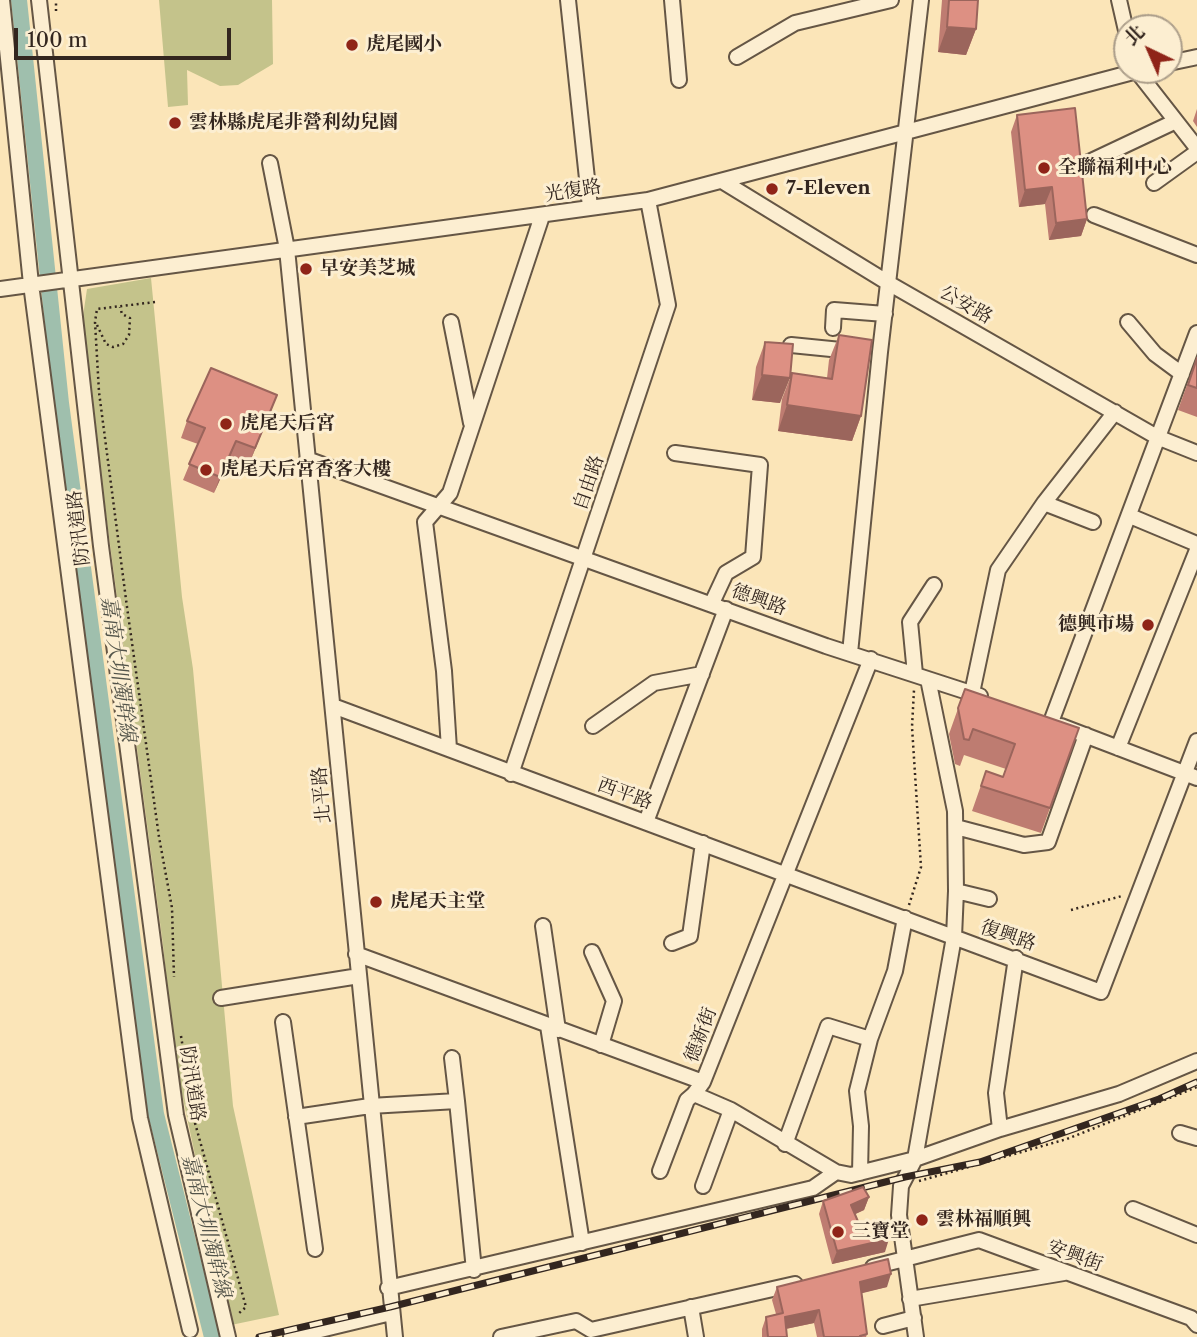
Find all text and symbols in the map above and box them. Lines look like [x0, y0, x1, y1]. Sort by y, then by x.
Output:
scale bar [18, 14, 234, 58]
north arrow [1113, 14, 1183, 84]
text: 北 [1120, 20, 1149, 50]
text: 100 m [27, 27, 88, 52]
place label: 虎尾國小 [366, 34, 442, 56]
marker: 虎尾國小 [344, 37, 360, 53]
place label: 雲林縣虎尾非營利幼兒園 [189, 112, 398, 134]
marker: 雲林縣虎尾非營利幼兒園 [167, 115, 183, 131]
place label: 全聯福利中心 [1058, 157, 1172, 179]
marker: 全聯福利中心 [1036, 160, 1052, 176]
street label: 光復路 [543, 175, 603, 207]
place label: 7-Eleven [786, 178, 871, 200]
marker: 7-Eleven [764, 181, 780, 197]
place label: 早安美芝城 [320, 258, 415, 280]
marker: 早安美芝城 [298, 261, 314, 277]
street label: 公安路 [936, 281, 996, 329]
place label: 虎尾天后宮 [240, 413, 335, 435]
marker: 虎尾天后宮 [218, 416, 234, 432]
street label: 自由路 [569, 452, 609, 514]
place label: 虎尾天后宮香客大樓 [220, 459, 391, 481]
marker: 虎尾天后宮香客大樓 [198, 462, 214, 478]
street label: 防汛道路 [63, 489, 95, 567]
street label: 德興路 [728, 580, 790, 620]
water label: 嘉南大圳濁幹線 [95, 594, 141, 744]
place label: 德興市場 [1058, 614, 1134, 636]
marker: 德興市場 [1140, 617, 1156, 633]
street label: 北平路 [308, 766, 336, 824]
street label: 西平路 [594, 774, 656, 814]
place label: 虎尾天主堂 [390, 891, 485, 913]
marker: 虎尾天主堂 [368, 894, 384, 910]
street label: 復興路 [977, 916, 1039, 956]
street label: 德新街 [680, 1004, 722, 1066]
street label: 防汛道路 [175, 1045, 209, 1123]
water label: 嘉南大圳濁幹線 [176, 1152, 236, 1300]
place label: 雲林福順興 [936, 1209, 1031, 1231]
marker: 雲林福順興 [914, 1212, 930, 1228]
place label: 三寶堂 [852, 1221, 909, 1243]
marker: 三寶堂 [830, 1224, 846, 1240]
street label: 安興街 [1044, 1236, 1106, 1276]

